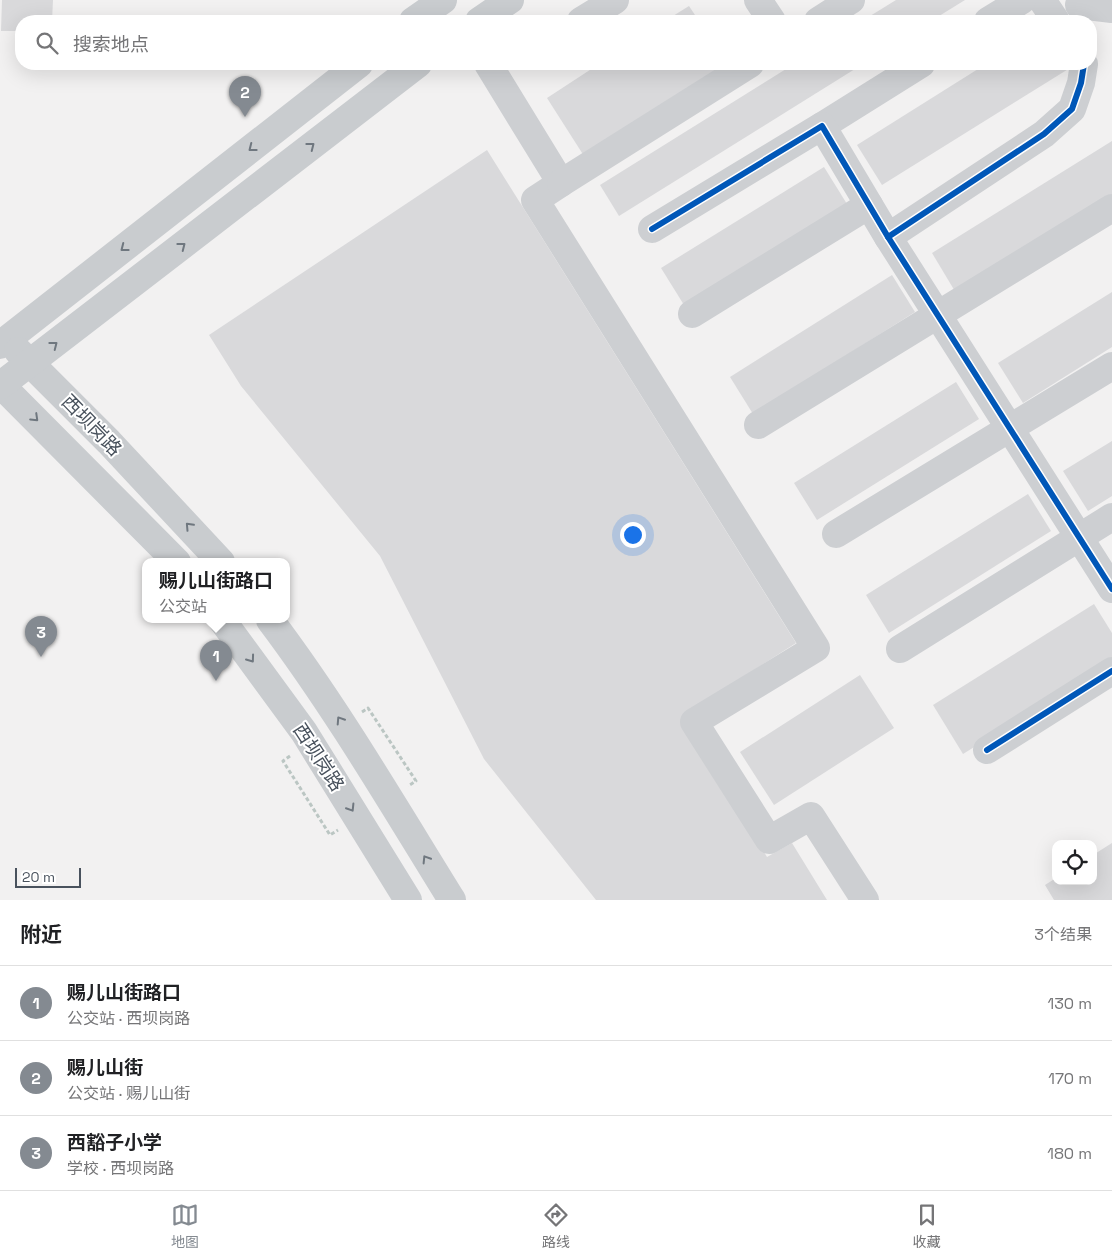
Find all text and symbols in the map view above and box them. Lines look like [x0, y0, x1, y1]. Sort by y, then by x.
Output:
search box [15, 15, 1097, 70]
icon: search [33, 29, 61, 57]
text: 搜索地点 [73, 32, 149, 57]
pin: 2 [229, 76, 261, 117]
one-way arrow [249, 142, 258, 150]
one-way arrow [305, 144, 314, 152]
one-way arrow [121, 243, 130, 251]
one-way arrow [176, 243, 185, 251]
one-way arrow [48, 342, 57, 350]
street label: 西坝岗路 [56, 389, 127, 461]
one-way arrow [29, 412, 38, 421]
one-way arrow [186, 522, 195, 531]
your location [620, 522, 646, 548]
popup [142, 558, 290, 623]
text: 赐儿山街路口 [159, 568, 273, 593]
text: 公交站 [159, 596, 207, 617]
pin: 3 [25, 616, 57, 657]
pin: 1 [200, 640, 232, 681]
one-way arrow [245, 653, 254, 663]
one-way arrow [337, 717, 347, 726]
street label: 西坝岗路 [287, 719, 350, 796]
one-way arrow [345, 803, 355, 812]
map controls [1052, 840, 1097, 885]
button: locate [1052, 840, 1097, 885]
one-way arrow [423, 855, 433, 864]
scale bar [15, 865, 81, 888]
text: 20 m [22, 868, 55, 886]
text: 附近 [20, 921, 62, 948]
text: 3个结果 [1034, 924, 1092, 945]
text: 赐儿山街路口 [67, 980, 181, 1005]
text: 1 [32, 993, 40, 1014]
text: 130 m [1048, 993, 1092, 1014]
text: 公交站 · 西坝岗路 [67, 1008, 190, 1029]
text: 赐儿山街 [67, 1055, 143, 1080]
text: 2 [31, 1068, 41, 1089]
text: 170 m [1048, 1068, 1092, 1089]
text: 公交站 · 赐儿山街 [67, 1083, 190, 1104]
text: 西豁子小学 [67, 1130, 162, 1155]
text: 3 [31, 1143, 41, 1164]
text: 180 m [1047, 1143, 1092, 1164]
text: 学校 · 西坝岗路 [67, 1158, 174, 1179]
tab: 地图 [171, 1201, 199, 1251]
tab: 路线 [542, 1201, 570, 1251]
tab: 收藏 [913, 1201, 941, 1251]

